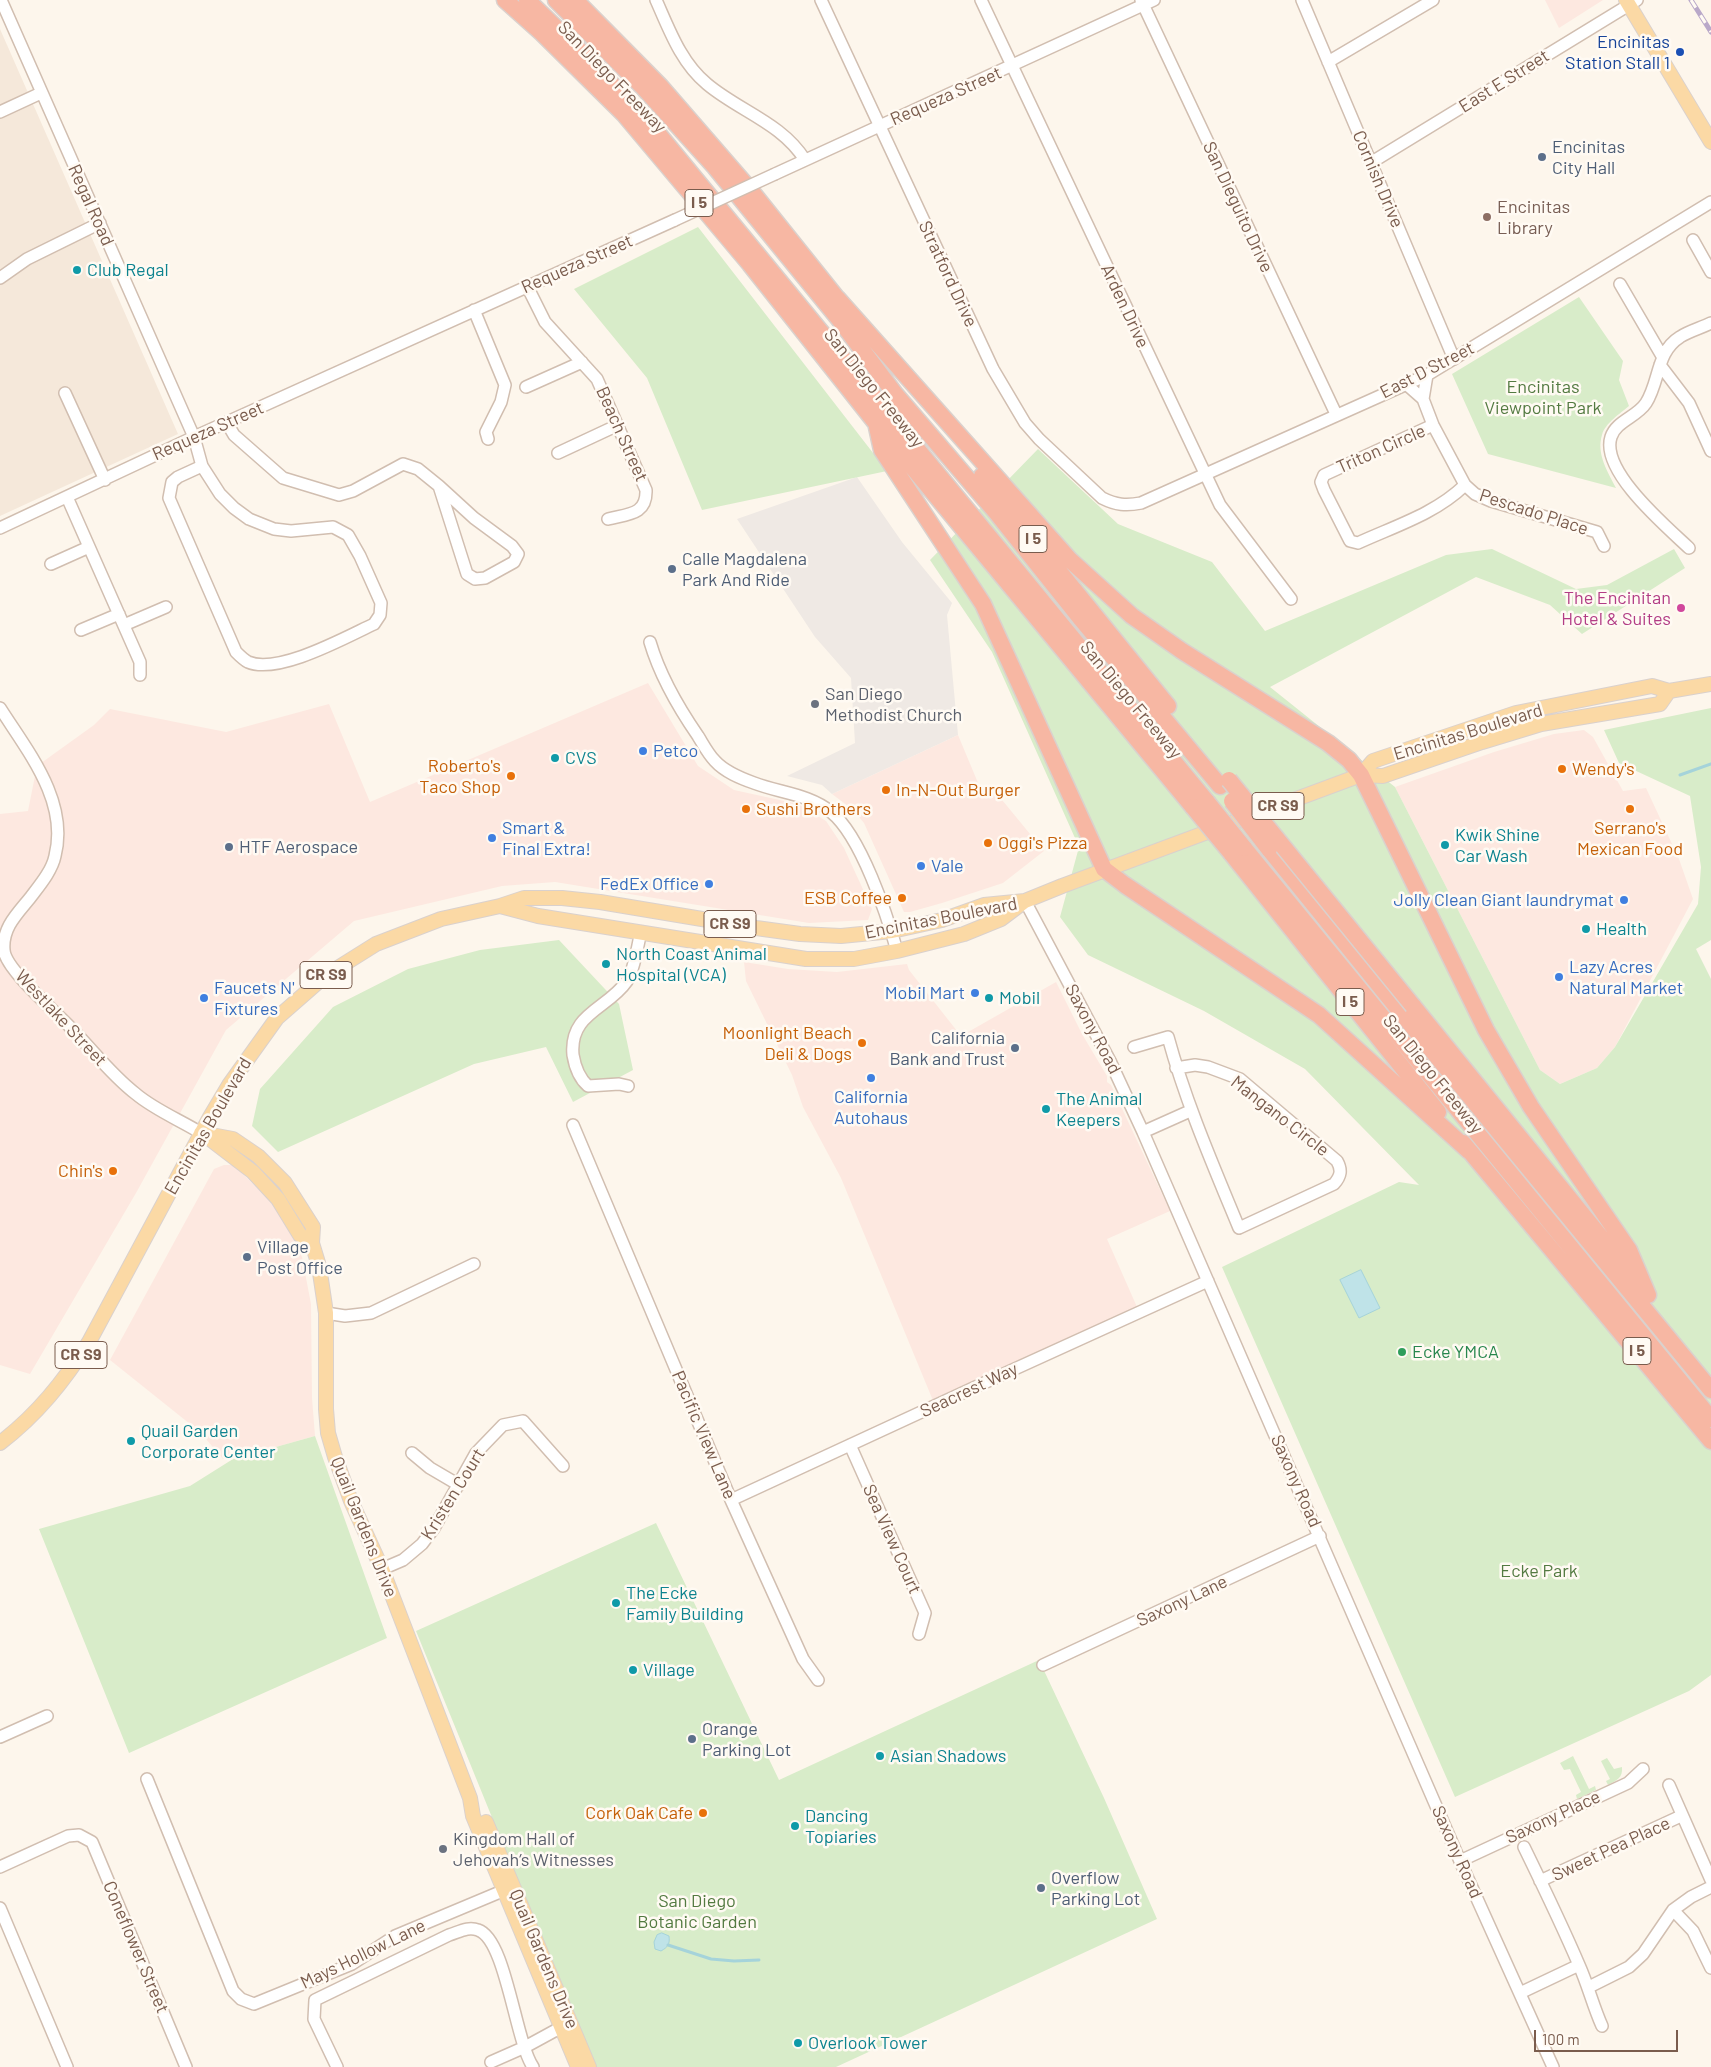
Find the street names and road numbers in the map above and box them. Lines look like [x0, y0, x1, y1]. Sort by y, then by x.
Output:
street label: San Diego Freeway [553, 17, 671, 137]
street label: East E Street [1455, 45, 1553, 117]
street label: Requeza Street [887, 62, 1005, 130]
street label: Cornish Drive [1348, 127, 1408, 231]
street label: San Dieguito Drive [1198, 138, 1278, 276]
street label: Regal Road [63, 161, 119, 249]
road number: I 5 [685, 190, 713, 217]
street label: Stratford Drive [914, 217, 982, 331]
street label: Requeza Street [518, 230, 636, 298]
street label: Arden Drive [1096, 261, 1154, 351]
street label: San Diego Freeway [819, 324, 929, 452]
street label: East D Street [1376, 337, 1478, 403]
street label: Beach Street [591, 383, 653, 485]
street label: Requeza Street [149, 397, 267, 465]
street label: Triton Circle [1333, 420, 1429, 478]
street label: Pescado Place [1477, 484, 1591, 540]
road number: I 5 [1019, 526, 1047, 552]
street label: San Diego Freeway [1076, 637, 1186, 763]
street label: Encinitas Boulevard [1391, 699, 1545, 765]
road number: CR S9 [1252, 792, 1304, 819]
street label: Encinitas Boulevard [863, 893, 1019, 943]
road number: CR S9 [704, 911, 756, 938]
road number: CR S9 [300, 962, 352, 988]
street label: Westlake Street [11, 965, 111, 1071]
street label: Saxony Road [1060, 980, 1126, 1078]
road number: I 5 [1336, 989, 1364, 1016]
street label: San Diego Freeway [1378, 1010, 1488, 1138]
street label: Encinitas Boulevard [160, 1054, 256, 1198]
street label: Mangano Circle [1227, 1071, 1333, 1161]
road number: I 5 [1623, 1338, 1651, 1364]
road number: CR S9 [55, 1342, 107, 1368]
street label: Seacrest Way [917, 1358, 1021, 1422]
street label: Pacific View Lane [667, 1368, 741, 1502]
street label: Saxony Road [1266, 1431, 1326, 1531]
street label: Kristen Court [416, 1444, 490, 1544]
street label: Quail Gardens Drive [326, 1454, 402, 1600]
street label: Sea View Court [858, 1481, 926, 1597]
street label: Saxony Lane [1133, 1571, 1231, 1631]
street label: Saxony Place [1502, 1786, 1604, 1848]
street label: Saxony Road [1427, 1802, 1487, 1902]
street label: Sweet Pea Place [1548, 1812, 1674, 1886]
street label: Coneflower Street [98, 1878, 174, 2016]
street label: Quail Gardens Drive [505, 1886, 583, 2032]
street label: Mays Hollow Lane [297, 1914, 429, 1994]

